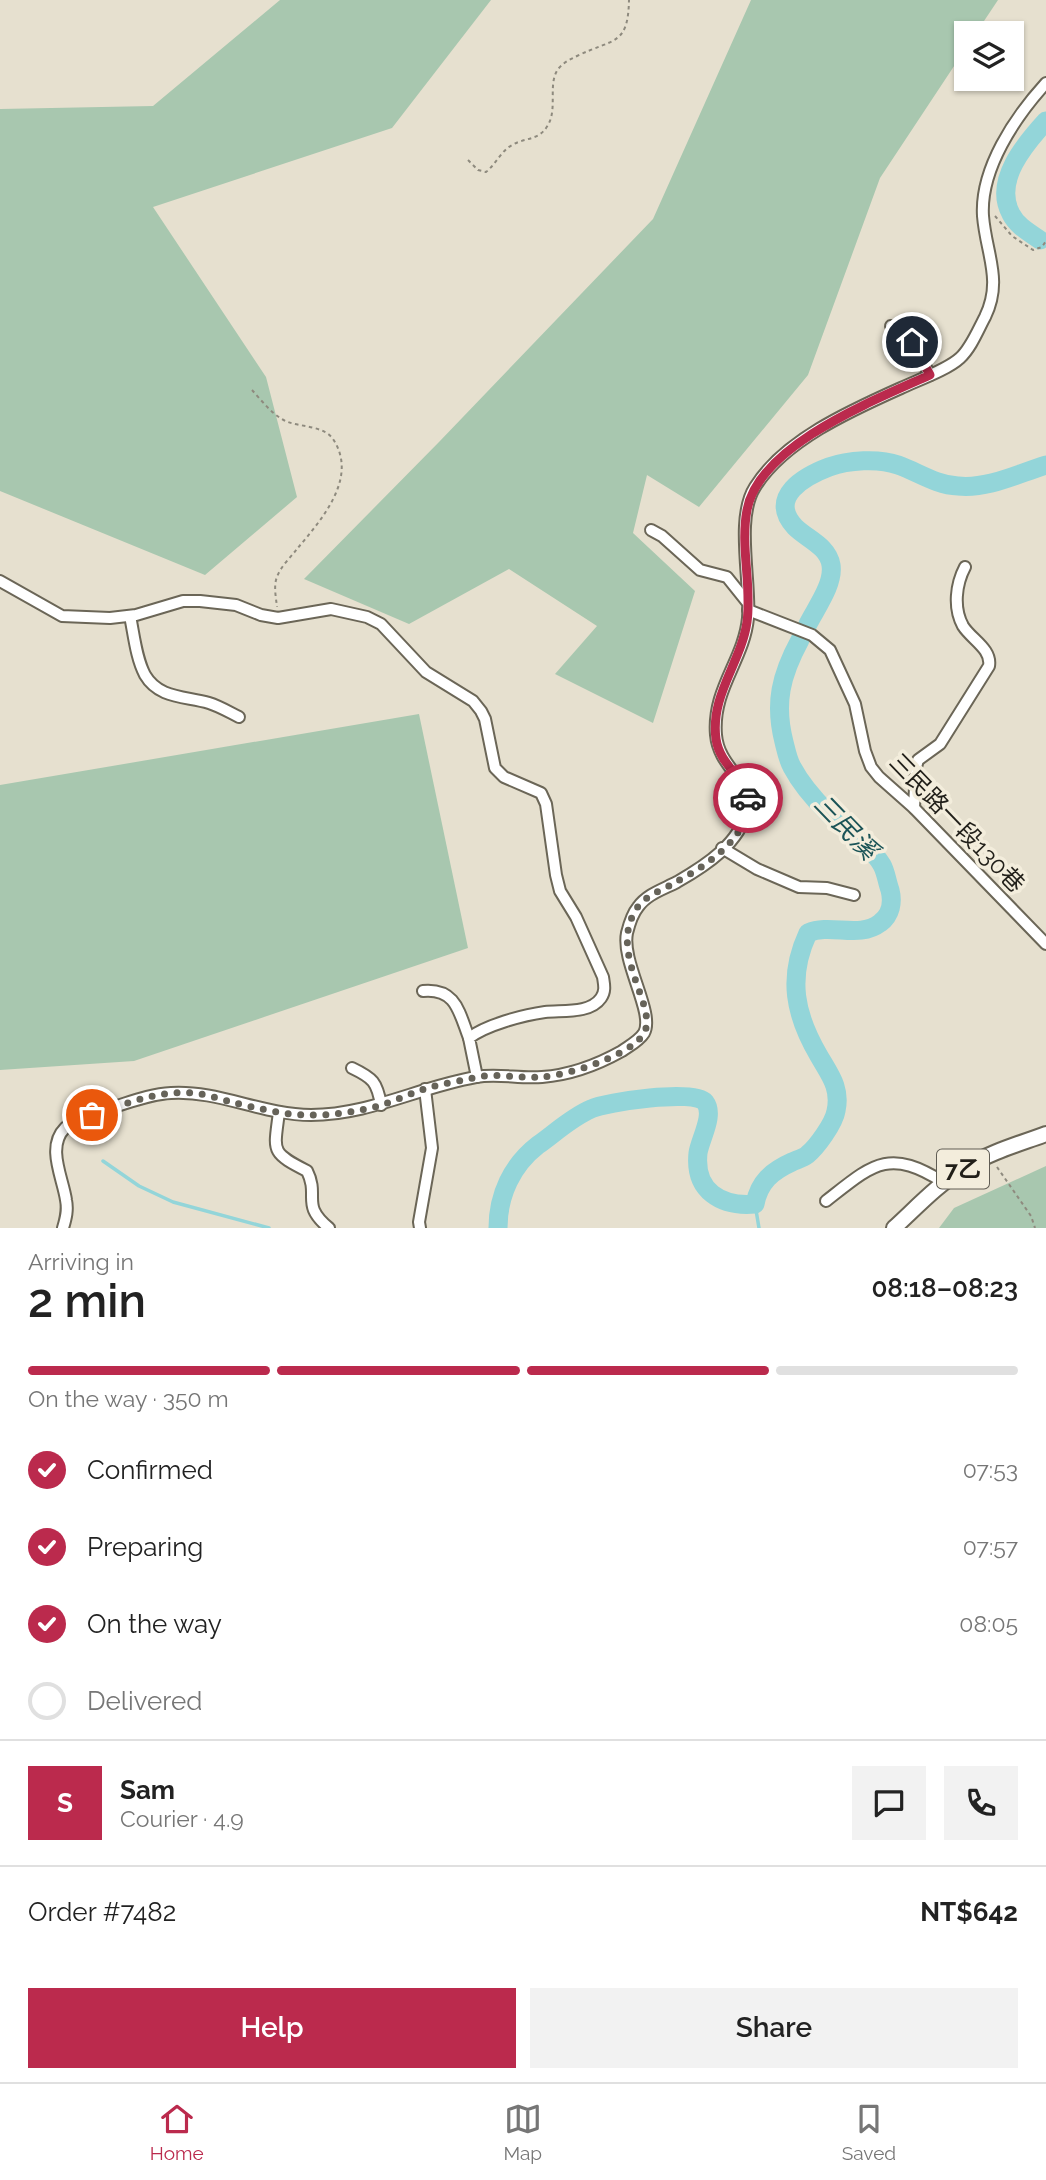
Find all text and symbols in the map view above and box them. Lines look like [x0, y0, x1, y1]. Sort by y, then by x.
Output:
map controls [954, 21, 1024, 91]
button: layers [954, 21, 1024, 91]
pin [882, 312, 942, 372]
icon: home [893, 323, 931, 361]
street label: 三民路一段130巷 [884, 747, 1031, 898]
courier [713, 763, 783, 833]
icon: car [729, 779, 767, 817]
water label: 三民溪 [808, 789, 887, 868]
pin [62, 1085, 122, 1145]
icon: bag [73, 1096, 111, 1134]
road number: 7乙 [937, 1150, 989, 1188]
text: Arriving in [28, 1248, 134, 1275]
text: 08:18–08:23 [871, 1273, 1018, 1303]
text: 2 min [28, 1274, 146, 1328]
text: On the way · 350 m [28, 1385, 229, 1412]
icon: check [28, 1451, 66, 1489]
text: Confirmed [87, 1455, 213, 1485]
text: 07:53 [963, 1456, 1018, 1483]
icon: check [28, 1528, 66, 1566]
text: Preparing [87, 1532, 203, 1562]
text: 07:57 [963, 1533, 1018, 1560]
icon: check [28, 1605, 66, 1643]
text: On the way [87, 1609, 222, 1639]
text: 08:05 [959, 1610, 1018, 1637]
text: Delivered [87, 1686, 202, 1716]
button: chat [852, 1766, 926, 1840]
button: phone [944, 1766, 1018, 1840]
text: Sam [120, 1775, 175, 1805]
text: S [57, 1788, 73, 1818]
text: Courier · 4.9 [120, 1805, 244, 1832]
text: Order #7482 [28, 1897, 176, 1927]
text: NT$642 [920, 1897, 1018, 1927]
button: Help [28, 1988, 516, 2068]
button: Share [530, 1988, 1018, 2068]
tab: Home [150, 2100, 204, 2164]
tab: Map [503, 2100, 542, 2164]
tab: Saved [842, 2100, 896, 2164]

